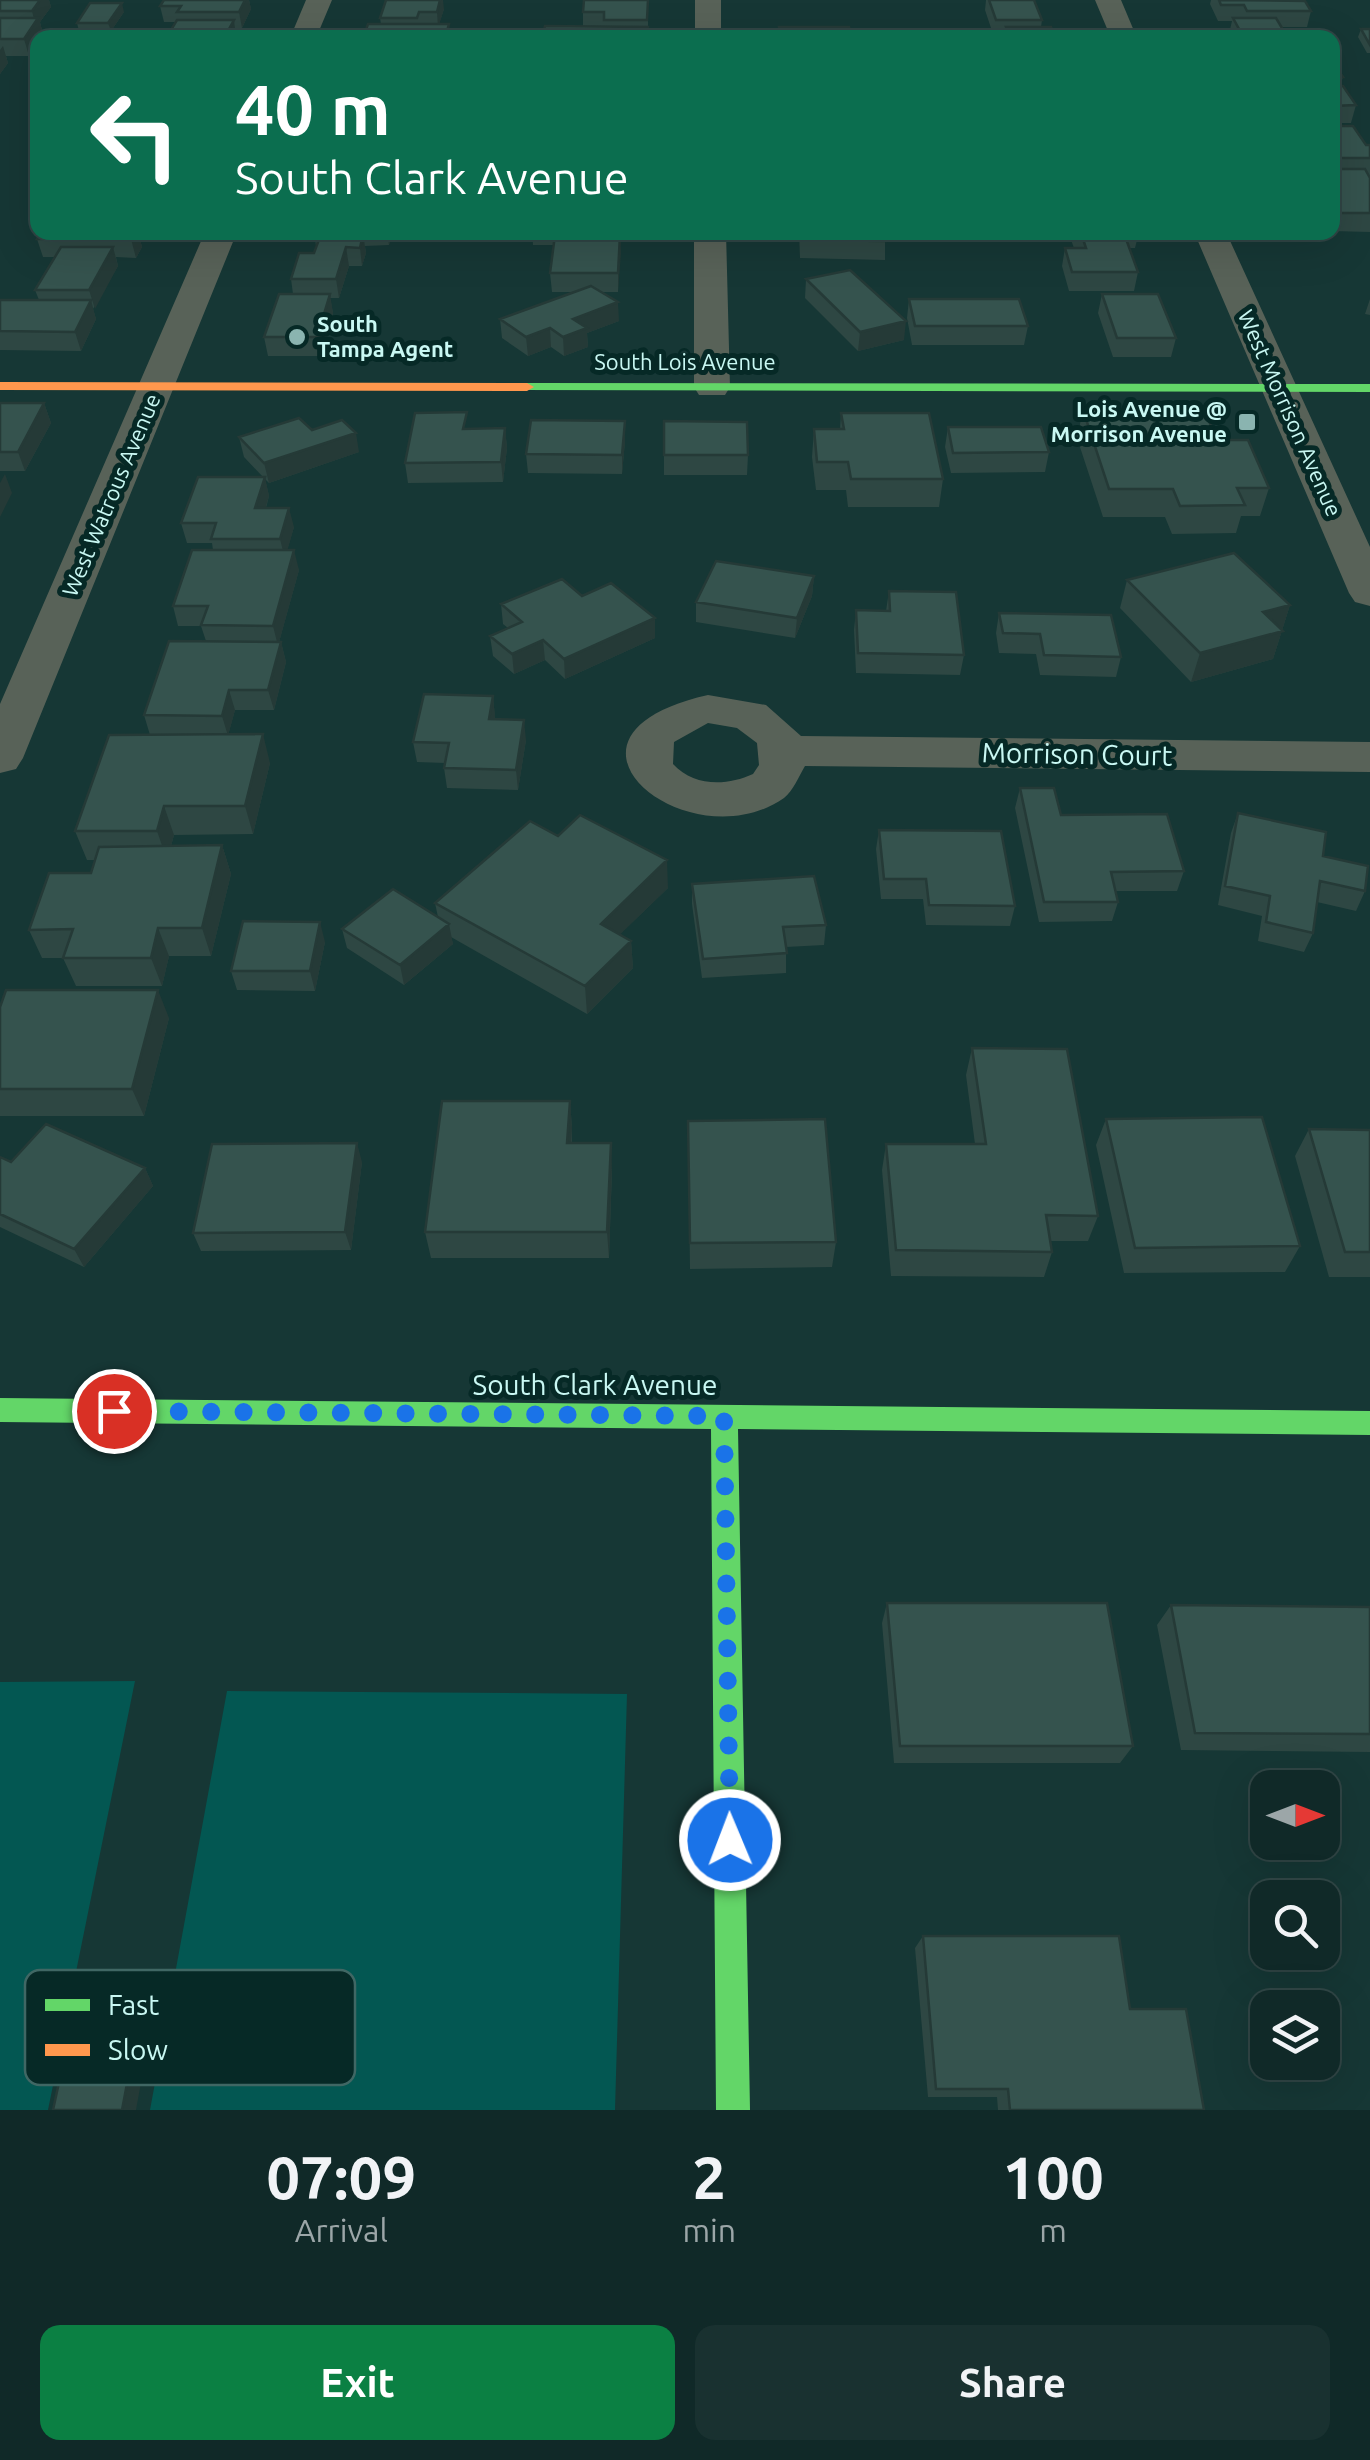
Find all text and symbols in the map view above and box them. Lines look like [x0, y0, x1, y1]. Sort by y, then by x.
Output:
icon: left [70, 70, 200, 200]
text: 40 m [235, 70, 391, 148]
text: South Clark Avenue [235, 152, 629, 203]
street label: West Morrison Avenue [1234, 306, 1347, 520]
place label: South Tampa Agent [317, 311, 453, 361]
marker: South Tampa Agent [286, 326, 308, 348]
street label: South Lois Avenue [594, 349, 776, 374]
street label: West Watrous Avenue [56, 390, 165, 600]
place label: Lois Avenue @ Morrison Avenue [1051, 396, 1227, 446]
marker: Lois Avenue @ Morrison Avenue [1236, 411, 1258, 433]
street label: Morrison Court [981, 736, 1173, 771]
pin [72, 1369, 157, 1454]
street label: South Clark Avenue [473, 1369, 717, 1400]
icon: arrive [87, 1384, 142, 1439]
north arrow [1250, 1770, 1340, 1860]
map controls [1250, 1770, 1340, 2080]
position arrow [678, 1788, 782, 1892]
button: search [1250, 1880, 1340, 1970]
legend [25, 1970, 355, 2085]
text: Fast [108, 1989, 159, 2020]
button: layers [1250, 1990, 1340, 2080]
text: Slow [108, 2034, 168, 2065]
text: 07:09 [266, 2143, 416, 2210]
text: 2 [692, 2143, 726, 2210]
text: 100 [1002, 2143, 1104, 2210]
text: Arrival [295, 2212, 388, 2248]
text: min [682, 2212, 736, 2248]
text: m [1039, 2212, 1067, 2248]
button: Exit [40, 2325, 675, 2440]
button: Share [695, 2325, 1330, 2440]

